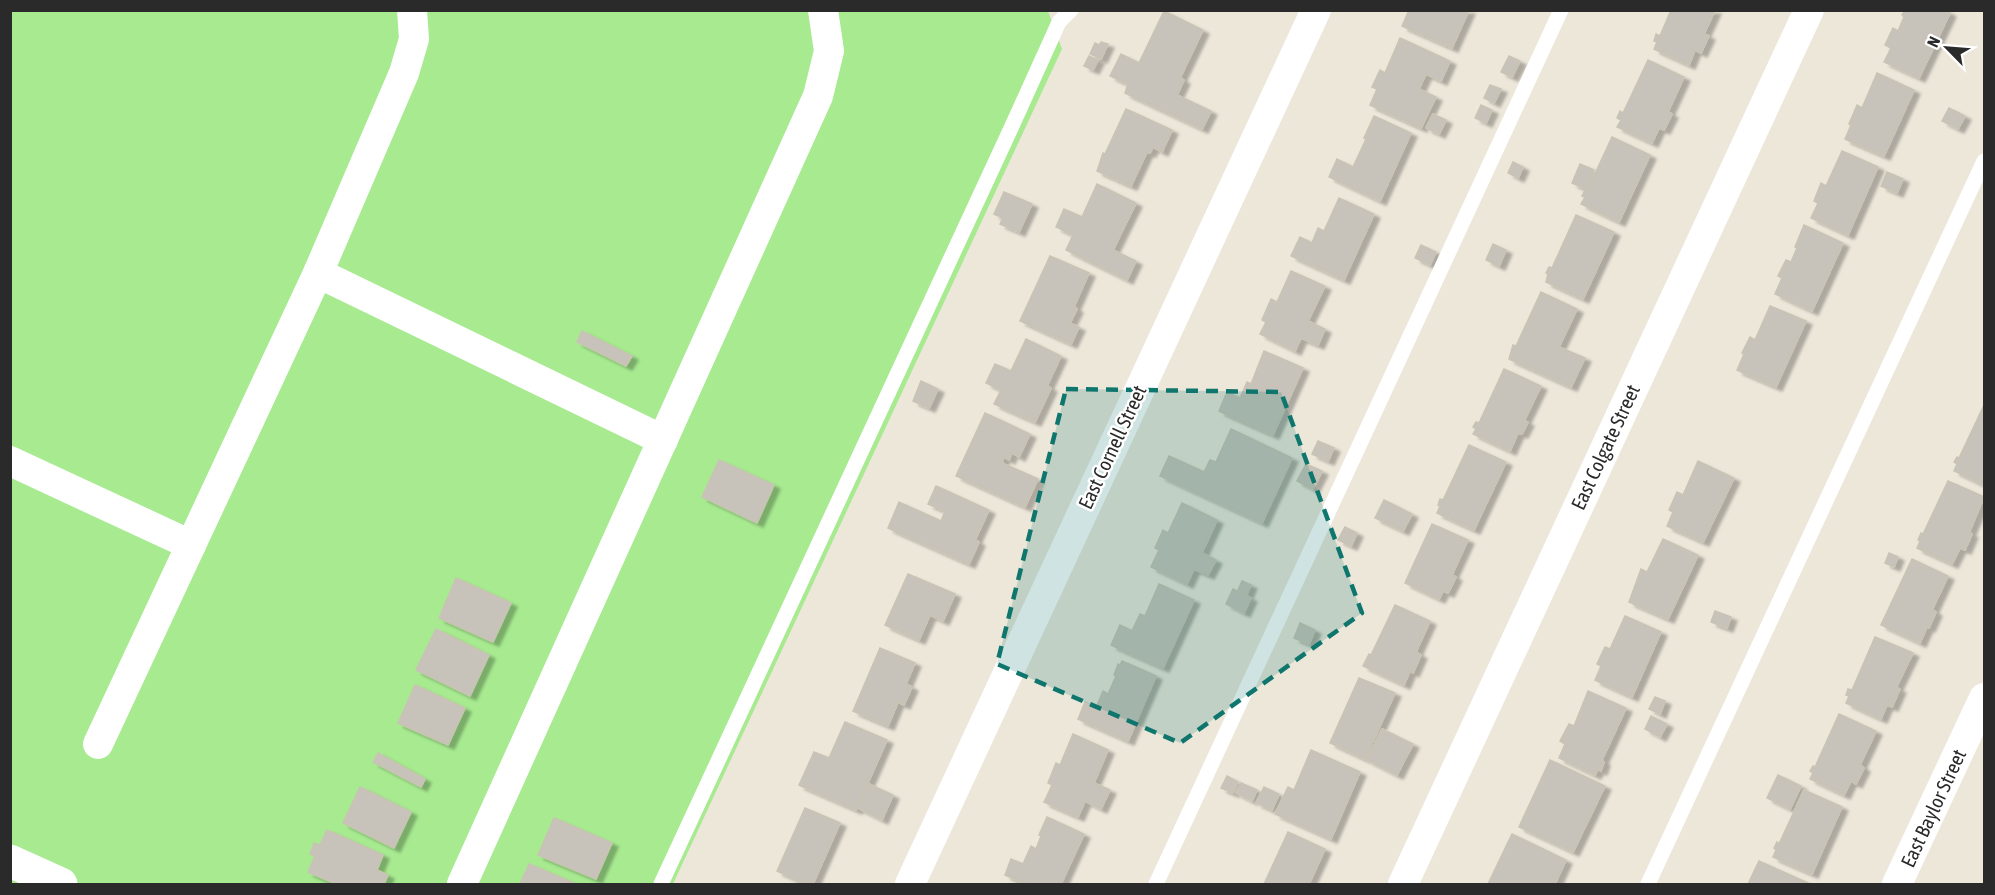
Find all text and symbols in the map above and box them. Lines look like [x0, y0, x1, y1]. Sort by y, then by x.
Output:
north arrow [1917, 18, 1977, 78]
text: N [1923, 34, 1944, 50]
street label: East Cornell Street [1073, 381, 1151, 512]
street label: East Colgate Street [1566, 381, 1644, 513]
street label: East Baylor Street [1896, 745, 1970, 871]

